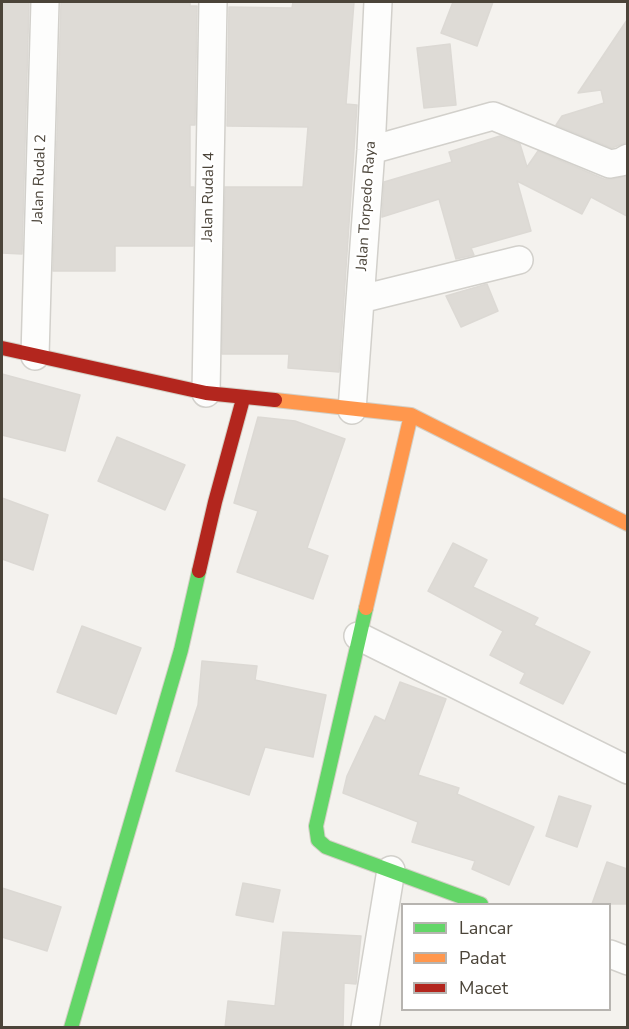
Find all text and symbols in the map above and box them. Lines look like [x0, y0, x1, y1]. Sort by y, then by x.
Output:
street label: Jalan Rudal 2 [29, 134, 51, 224]
street label: Jalan Torpedo Raya [353, 140, 381, 272]
street label: Jalan Rudal 4 [199, 152, 219, 242]
legend [401, 903, 611, 1011]
text: Lancar [459, 916, 513, 940]
text: Padat [459, 946, 506, 970]
text: Macet [459, 976, 508, 1000]

